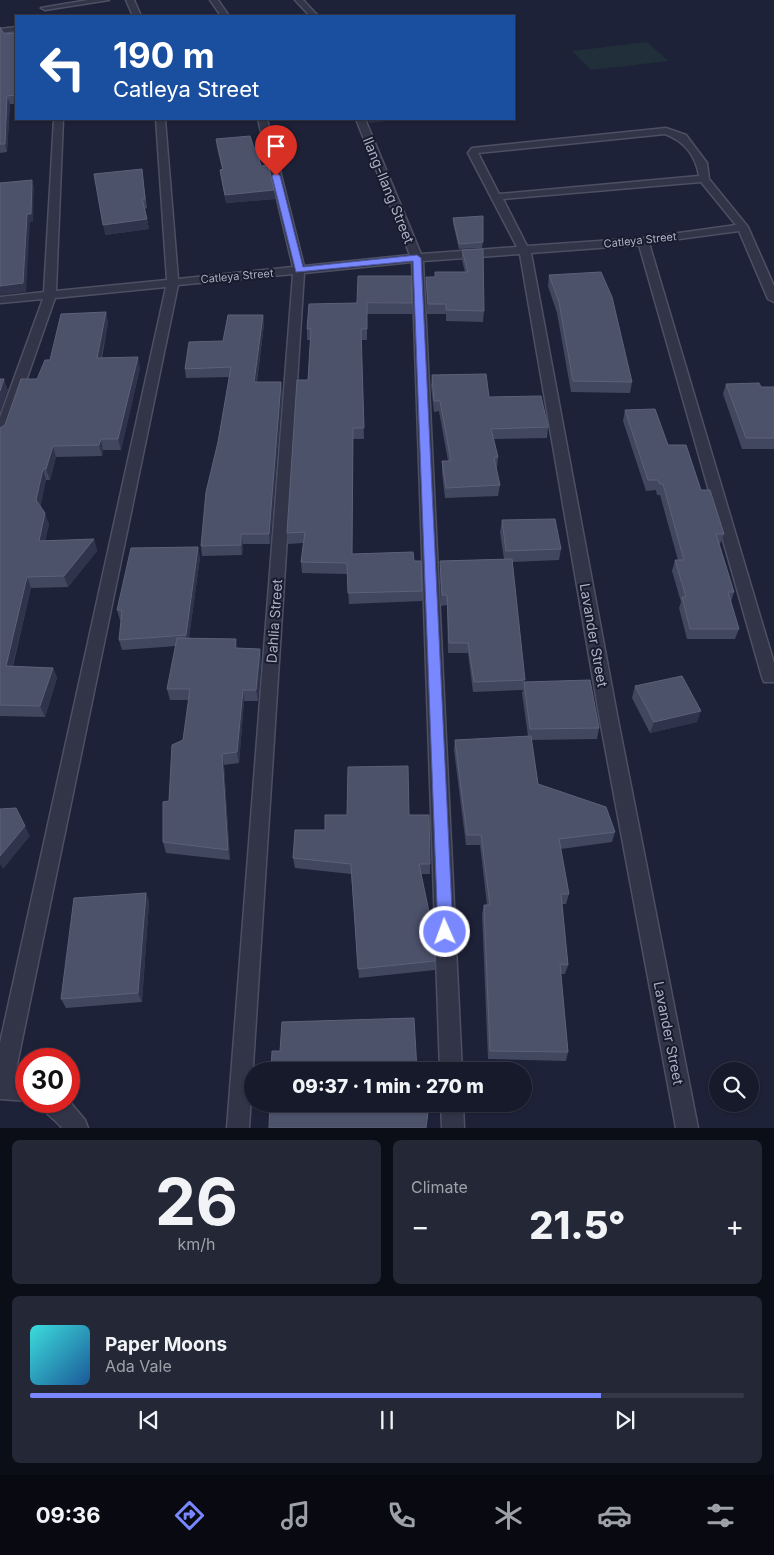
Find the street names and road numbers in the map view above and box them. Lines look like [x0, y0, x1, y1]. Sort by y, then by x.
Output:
street label: Ilang-Ilang Street [360, 134, 418, 246]
street label: Catleya Street [603, 229, 677, 251]
street label: Catleya Street [200, 266, 274, 286]
street label: Dahlia Street [263, 578, 285, 664]
street label: Lavander Street [577, 582, 612, 689]
street label: Lavander Street [651, 980, 687, 1087]

